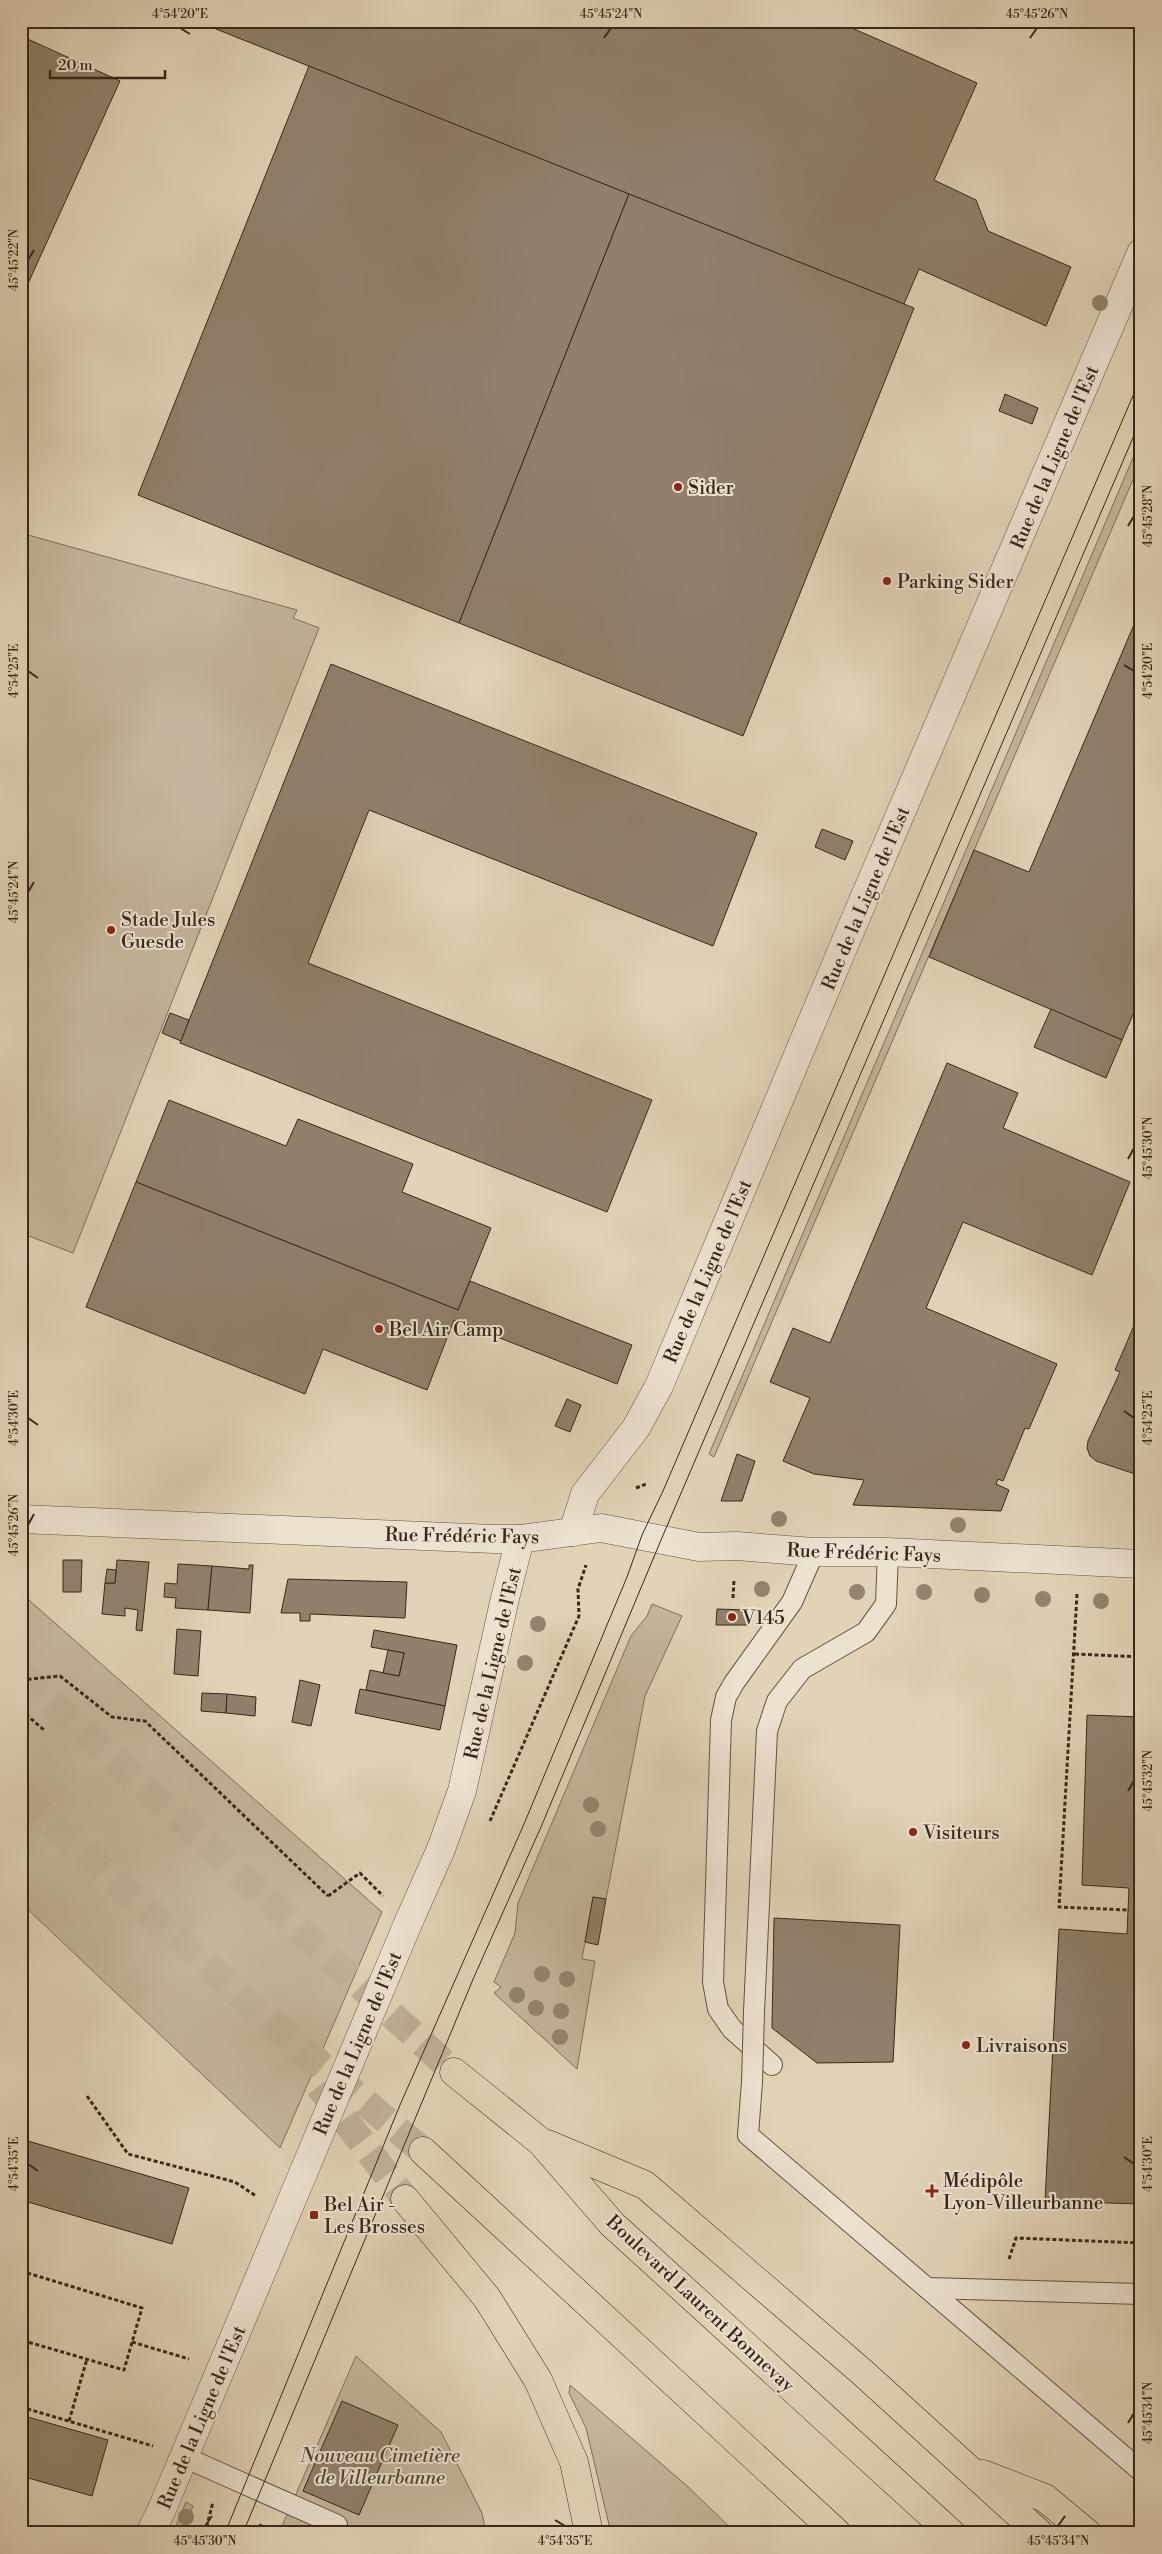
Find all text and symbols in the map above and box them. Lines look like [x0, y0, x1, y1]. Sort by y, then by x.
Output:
text: 4°54'20"E [152, 7, 208, 22]
text: 45°45'24"N [580, 7, 642, 22]
text: 45°45'26"N [1006, 7, 1068, 22]
scale bar [50, 48, 165, 80]
text: 20 m [58, 56, 93, 75]
text: 45°45'22"N [7, 229, 22, 291]
street label: Rue de la Ligne de l'Est [1005, 362, 1105, 553]
place label: Sider [688, 476, 734, 500]
marker: Sider [672, 481, 684, 493]
text: 45°45'28"N [1141, 485, 1156, 547]
place label: Parking Sider [897, 570, 1014, 594]
marker: Parking Sider [881, 575, 893, 587]
text: 4°54'20"E [1141, 643, 1156, 699]
text: 4°54'25"E [7, 644, 22, 698]
street label: Rue de la Ligne de l'Est [816, 803, 916, 994]
text: 45°45'24"N [7, 861, 22, 923]
place label: Stade Jules Guesde [121, 908, 215, 954]
marker: Stade Jules Guesde [105, 924, 117, 936]
text: 45°45'30"N [1141, 1117, 1156, 1179]
street label: Rue de la Ligne de l'Est [658, 1176, 758, 1367]
place label: Bel Air Camp [388, 1318, 503, 1342]
marker: Bel Air Camp [373, 1323, 385, 1335]
text: 4°54'30"E [7, 1390, 22, 1446]
text: 4°54'25"E [1141, 1391, 1156, 1445]
text: 45°45'26"N [7, 1494, 22, 1556]
street label: Rue Frédéric Fays [385, 1523, 539, 1549]
street label: Rue Frédéric Fays [786, 1538, 942, 1568]
street label: Rue de la Ligne de l'Est [459, 1564, 527, 1762]
place label: V145 [741, 1606, 785, 1630]
marker: V145 [726, 1611, 738, 1623]
text: 45°45'32"N [1141, 1750, 1156, 1812]
place label: Visiteurs [922, 1821, 1000, 1845]
marker: Visiteurs [907, 1826, 919, 1838]
street label: Rue de la Ligne de l'Est [308, 1948, 408, 2139]
place label: Livraisons [976, 2034, 1067, 2058]
marker: Livraisons [960, 2039, 972, 2051]
text: 4°54'30"E [1141, 2136, 1156, 2192]
text: 4°54'35"E [7, 2137, 22, 2191]
place label: Médipôle Lyon-Villeurbanne [943, 2169, 1103, 2215]
marker: Médipôle Lyon-Villeurbanne [925, 2184, 939, 2198]
place label: Bel Air - Les Brosses [323, 2193, 425, 2239]
marker: Bel Air - Les Brosses [308, 2209, 320, 2221]
street label: Boulevard Laurent Bonnevay [600, 2209, 800, 2398]
street label: Rue de la Ligne de l'Est [152, 2322, 252, 2513]
text: 45°45'34"N [1141, 2382, 1156, 2444]
park label: Nouveau Cimetière de Villeurbanne [299, 2444, 460, 2490]
text: 45°45'30"N [174, 2534, 236, 2549]
text: 4°54'35"E [538, 2534, 592, 2549]
text: 45°45'34"N [1027, 2534, 1089, 2549]

